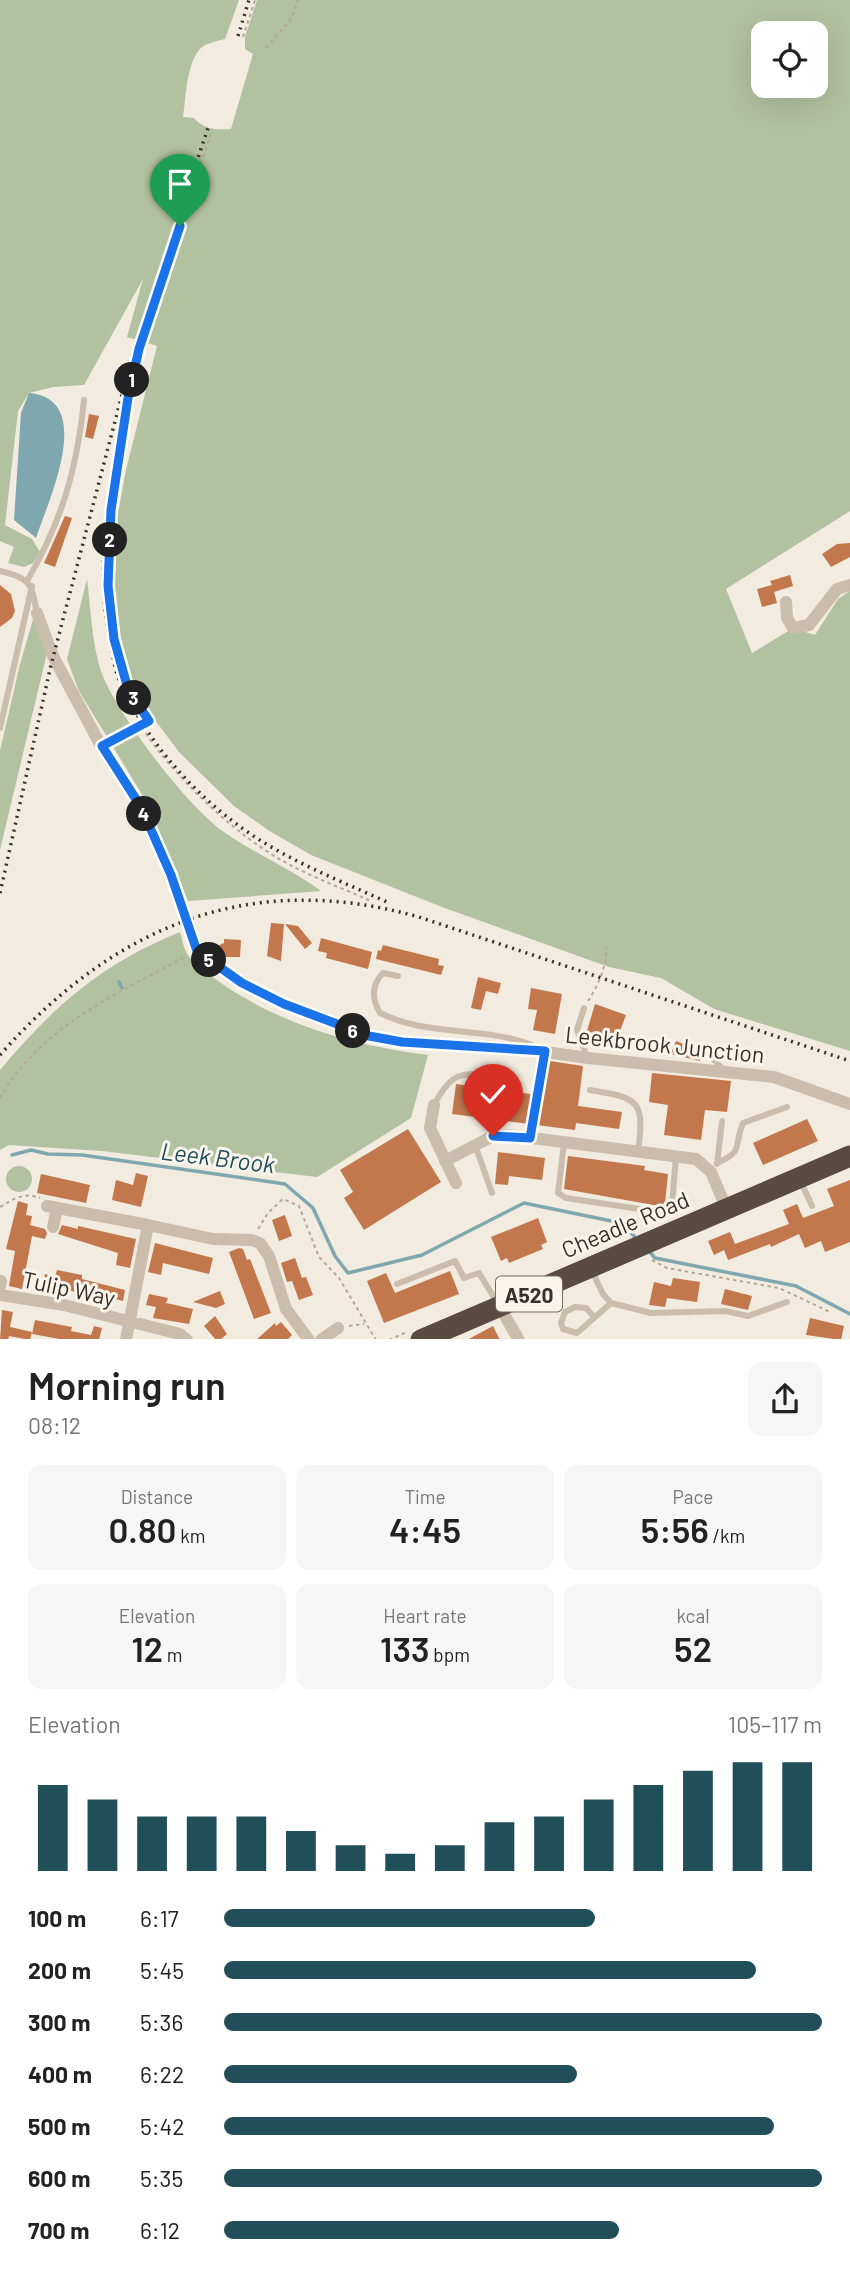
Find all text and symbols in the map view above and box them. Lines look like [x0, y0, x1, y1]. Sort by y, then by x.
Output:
map controls [751, 21, 828, 98]
button: locate [751, 21, 828, 98]
pin [150, 154, 210, 226]
icon: arrive [161, 165, 199, 203]
pin: 1 [114, 362, 150, 398]
text: 1 [128, 368, 135, 391]
pin: 2 [92, 522, 128, 558]
text: 2 [104, 528, 115, 551]
pin: 3 [116, 680, 152, 716]
text: 3 [128, 686, 139, 709]
pin: 4 [127, 796, 162, 832]
text: 4 [138, 802, 149, 825]
pin: 5 [192, 942, 227, 978]
text: 5 [203, 948, 214, 971]
pin: 6 [336, 1014, 370, 1048]
text: 6 [347, 1019, 358, 1042]
street label: Leekbrook Junction [564, 1020, 766, 1068]
pin [463, 1064, 523, 1136]
icon: check [474, 1075, 512, 1113]
water label: Leek Brook [159, 1136, 277, 1178]
street label: Cheadle Road [557, 1185, 693, 1263]
street label: Tulip Way [20, 1265, 118, 1312]
road number: A520 [496, 1276, 562, 1312]
text: Morning run [28, 1362, 226, 1408]
button: share [748, 1362, 822, 1436]
text: 08:12 [28, 1411, 81, 1439]
text: Distance [121, 1485, 193, 1508]
text: Time [404, 1485, 446, 1508]
text: Pace [673, 1485, 713, 1508]
text: 0.80 [108, 1508, 176, 1550]
text: 4:45 [389, 1508, 461, 1550]
text: 5:56 [641, 1508, 709, 1550]
text: km [176, 1524, 206, 1547]
text: /km [709, 1524, 745, 1547]
text: Elevation [119, 1604, 195, 1627]
text: Heart rate [383, 1604, 467, 1627]
text: kcal [676, 1604, 710, 1627]
text: 12 [131, 1627, 163, 1669]
text: 133 [380, 1627, 430, 1669]
text: 52 [674, 1627, 712, 1669]
text: m [163, 1643, 183, 1666]
text: bpm [430, 1643, 470, 1666]
text: Elevation [28, 1710, 121, 1738]
text: 105–117 m [728, 1710, 822, 1738]
text: 100 m [28, 1904, 86, 1932]
text: 6:17 [140, 1904, 179, 1932]
text: 200 m [28, 1956, 91, 1984]
text: 5:45 [140, 1956, 184, 1984]
text: 300 m [28, 2008, 90, 2036]
text: 5:36 [140, 2008, 183, 2036]
text: 400 m [28, 2060, 92, 2088]
text: 6:22 [140, 2060, 184, 2088]
text: 500 m [28, 2112, 90, 2140]
text: 5:42 [140, 2112, 185, 2140]
text: 600 m [28, 2164, 90, 2192]
text: 5:35 [140, 2164, 183, 2192]
text: 700 m [28, 2216, 89, 2244]
text: 6:12 [140, 2216, 180, 2244]

